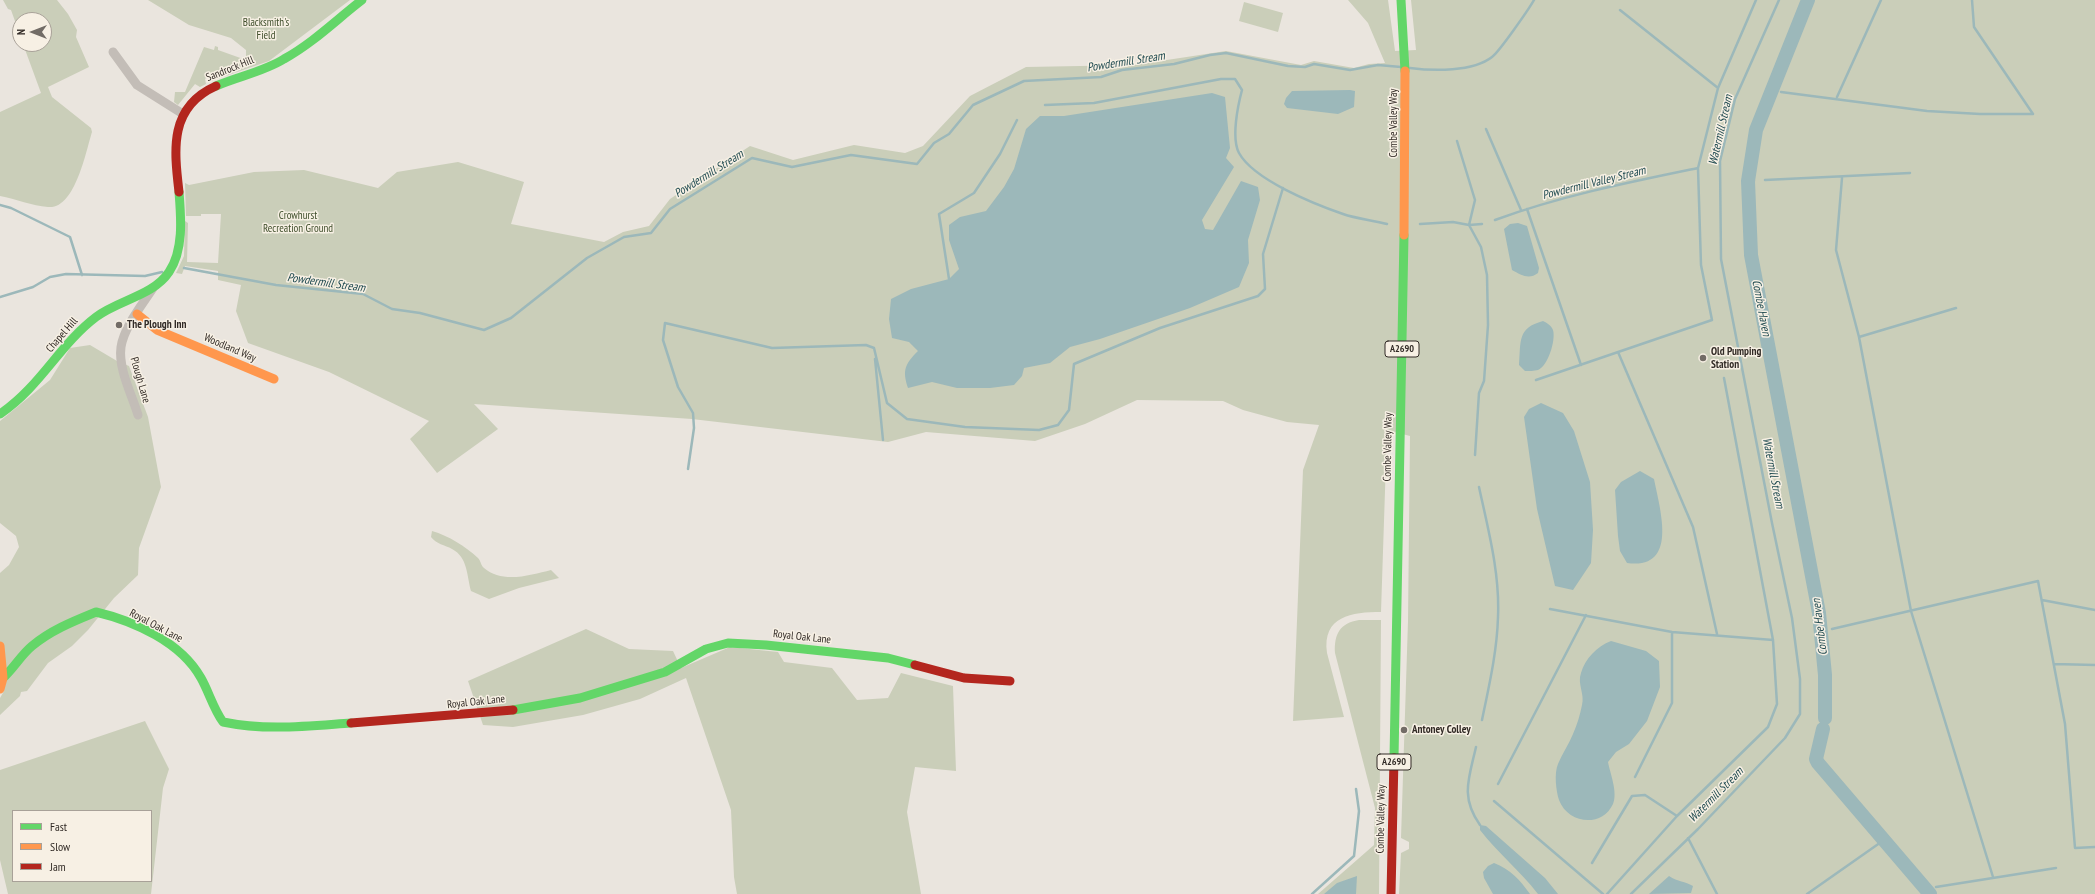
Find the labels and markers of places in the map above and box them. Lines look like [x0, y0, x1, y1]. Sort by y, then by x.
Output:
place label: The Plough Inn [127, 318, 186, 332]
marker: The Plough Inn [114, 320, 124, 330]
place label: Old Pumping Station [1711, 345, 1761, 371]
marker: Old Pumping Station [1698, 353, 1708, 363]
place label: Antoney Colley [1412, 723, 1471, 737]
marker: Antoney Colley [1399, 725, 1409, 735]

